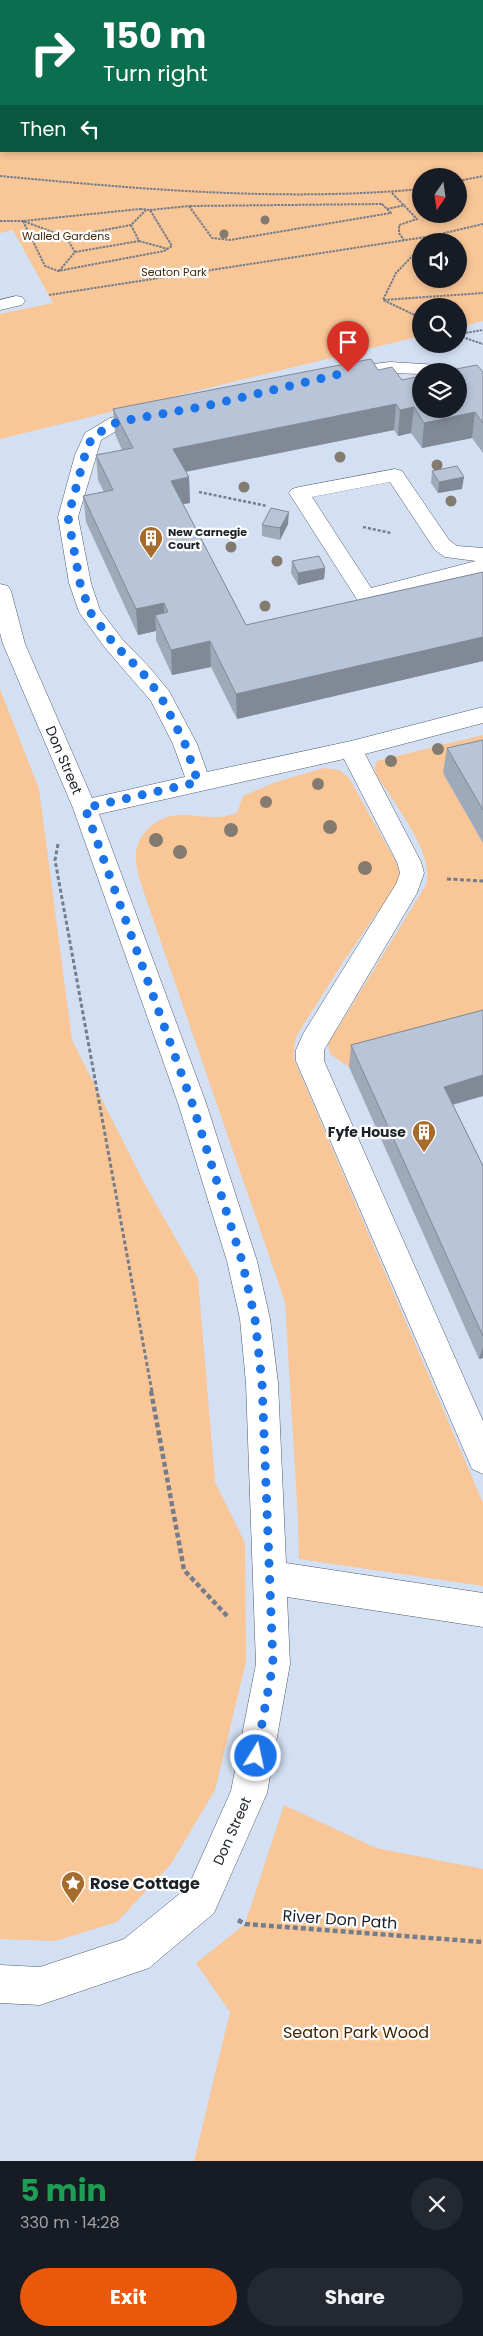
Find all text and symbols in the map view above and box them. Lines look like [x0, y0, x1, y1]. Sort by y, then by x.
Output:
text: 150 m [103, 11, 206, 60]
icon: right [20, 20, 85, 85]
text: Turn right [103, 58, 208, 89]
icon: left [76, 115, 104, 143]
text: Then [20, 116, 66, 143]
north arrow [412, 168, 468, 222]
map controls [412, 168, 467, 418]
park label: Walled Gardens [22, 228, 110, 244]
button: sound [412, 233, 467, 288]
park label: Seaton Park [141, 264, 207, 280]
button: search [412, 298, 467, 353]
pin [327, 321, 369, 372]
icon: arrive [334, 328, 362, 356]
button: layers [412, 363, 467, 418]
place label: New Carnegie Court [168, 524, 247, 553]
building icon: New Carnegie Court [138, 525, 164, 559]
street label: Don Street [41, 723, 87, 797]
building icon: Fyfe House [411, 1119, 437, 1153]
place label: Fyfe House [328, 1122, 406, 1142]
position arrow [229, 1729, 281, 1781]
street label: Don Street [208, 1794, 256, 1868]
place icon: Rose Cottage [60, 1870, 86, 1904]
place label: Rose Cottage [90, 1872, 200, 1895]
street label: River Don Path [282, 1904, 398, 1935]
park label: Seaton Park Wood [283, 2021, 429, 2044]
text: 5 min [20, 2169, 107, 2212]
button: close [411, 2178, 463, 2230]
text: 330 m · 14:28 [20, 2211, 119, 2234]
button: Exit [20, 2268, 237, 2326]
button: Share [247, 2268, 463, 2326]

